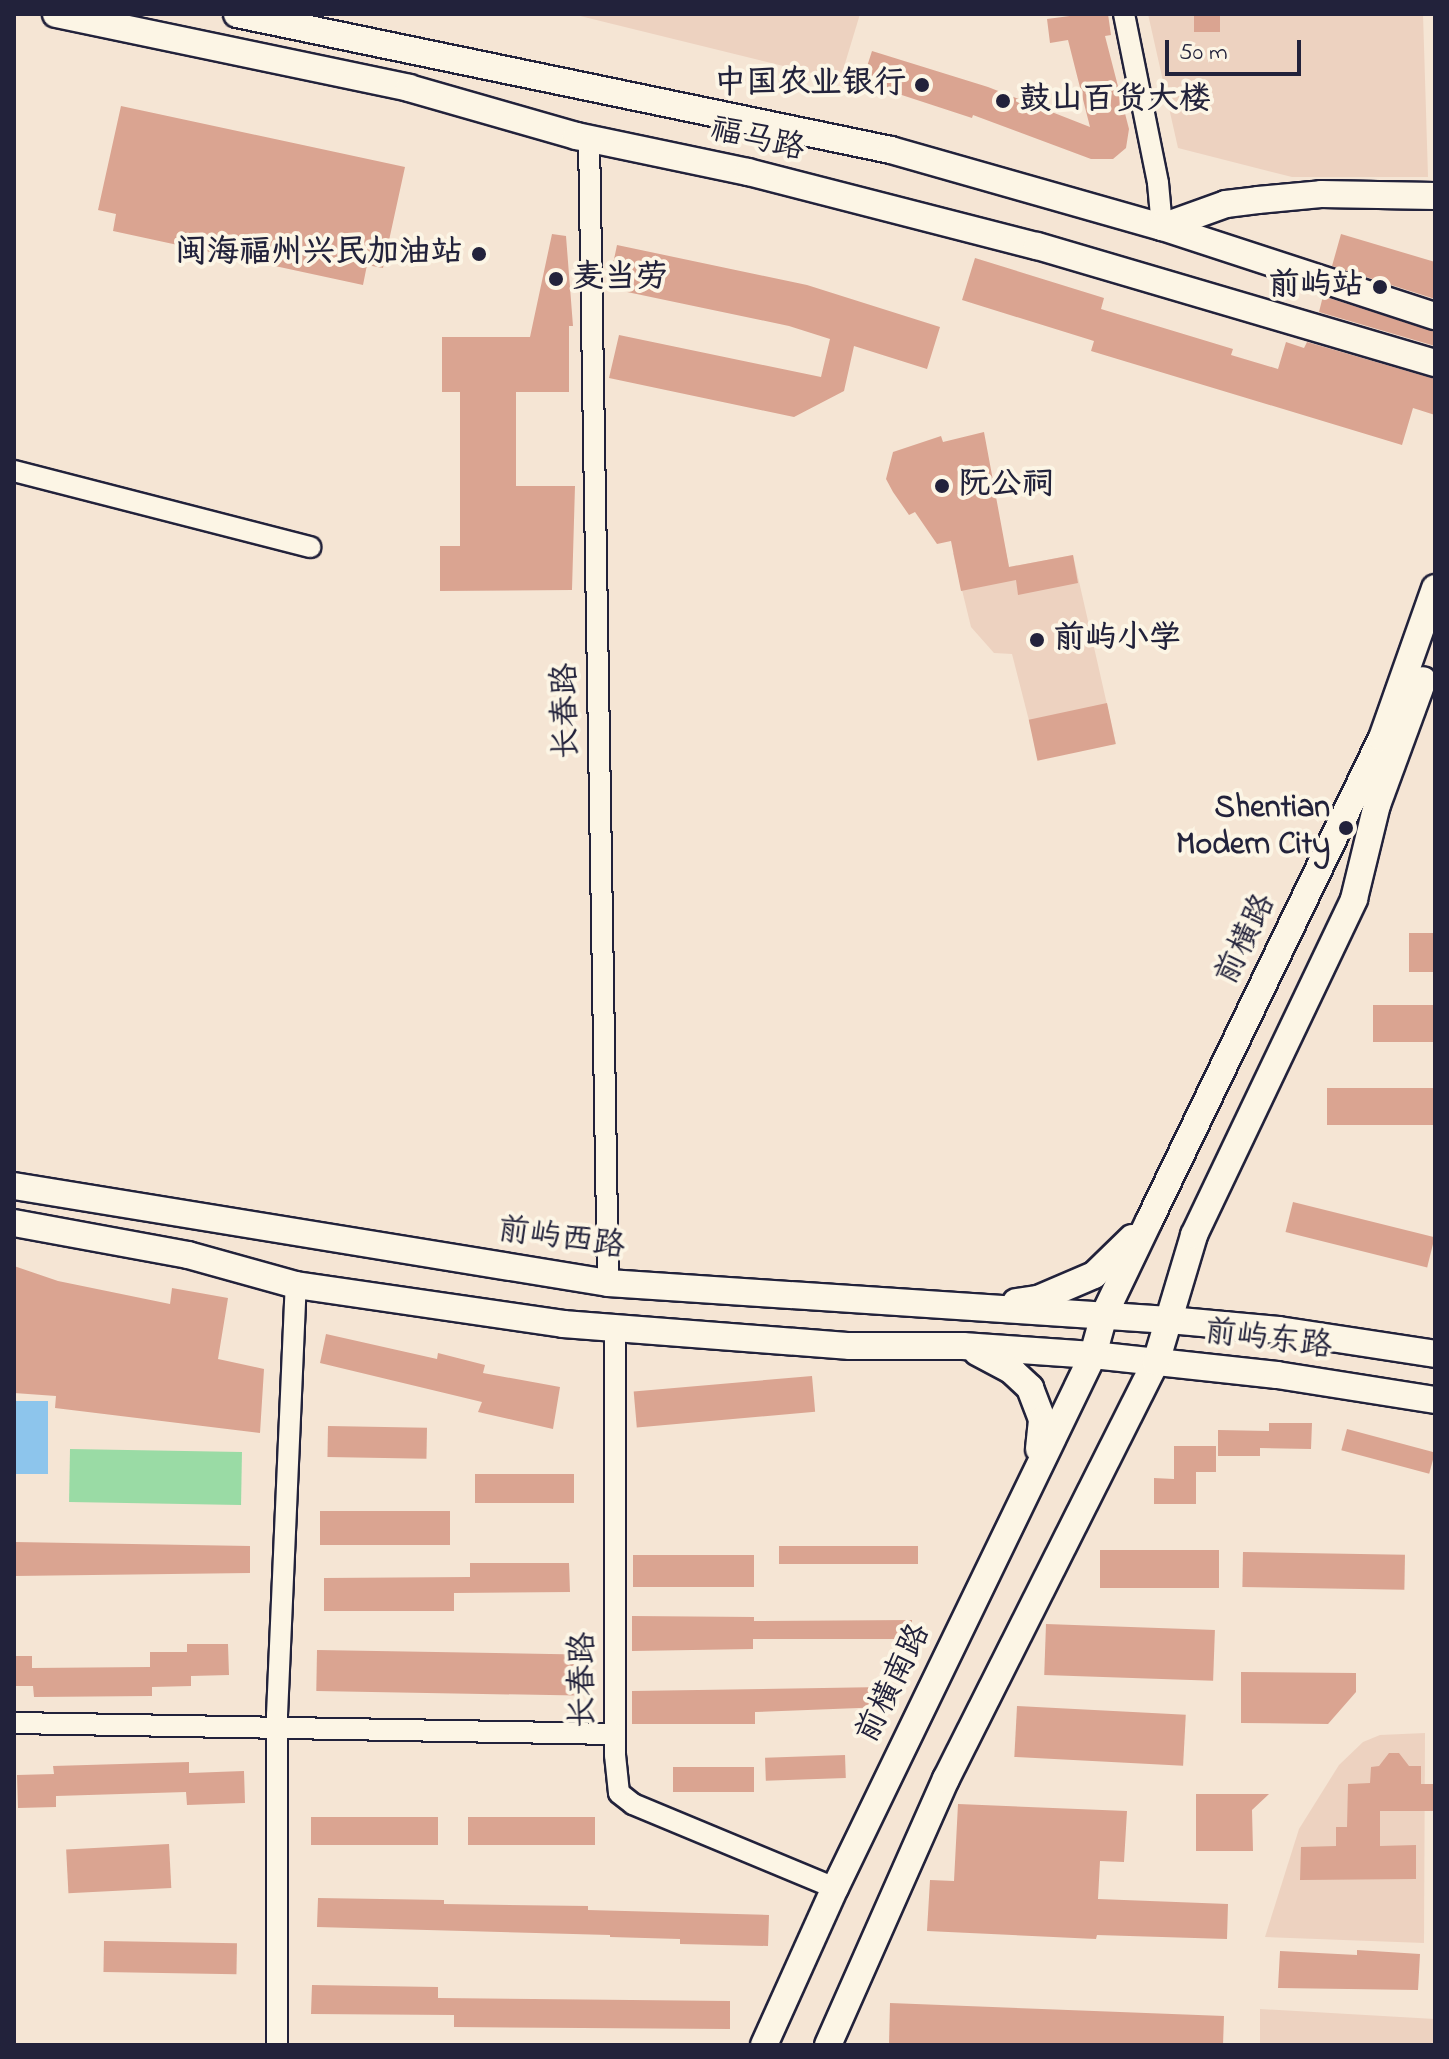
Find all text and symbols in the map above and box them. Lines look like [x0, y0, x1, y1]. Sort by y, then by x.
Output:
scale bar [1169, 24, 1305, 74]
text: 50 m [1179, 36, 1228, 71]
place label: 中国农业银行 [714, 66, 906, 104]
marker: 中国农业银行 [913, 76, 931, 94]
place label: 鼓山百货大楼 [1019, 82, 1211, 120]
marker: 鼓山百货大楼 [994, 92, 1012, 110]
street label: 福马路 [706, 111, 808, 171]
place label: 闽海福州兴民加油站 [175, 235, 463, 273]
marker: 闽海福州兴民加油站 [470, 245, 488, 263]
place label: 麦当劳 [572, 260, 668, 298]
place label: 前屿站 [1268, 268, 1364, 306]
marker: 麦当劳 [547, 270, 565, 288]
marker: 前屿站 [1371, 278, 1389, 296]
place label: 阮公祠 [958, 467, 1054, 505]
marker: 阮公祠 [933, 477, 951, 495]
place label: 前屿小学 [1053, 621, 1181, 659]
marker: 前屿小学 [1028, 631, 1046, 649]
street label: 长春路 [548, 663, 588, 759]
place label: Shentian Modern City [1176, 791, 1330, 866]
marker: Shentian Modern City [1337, 819, 1355, 837]
street label: 前横路 [1209, 888, 1285, 992]
street label: 前屿西路 [495, 1212, 627, 1268]
street label: 前屿东路 [1202, 1314, 1334, 1368]
street label: 前横南路 [850, 1618, 940, 1750]
street label: 长春路 [566, 1632, 604, 1728]

